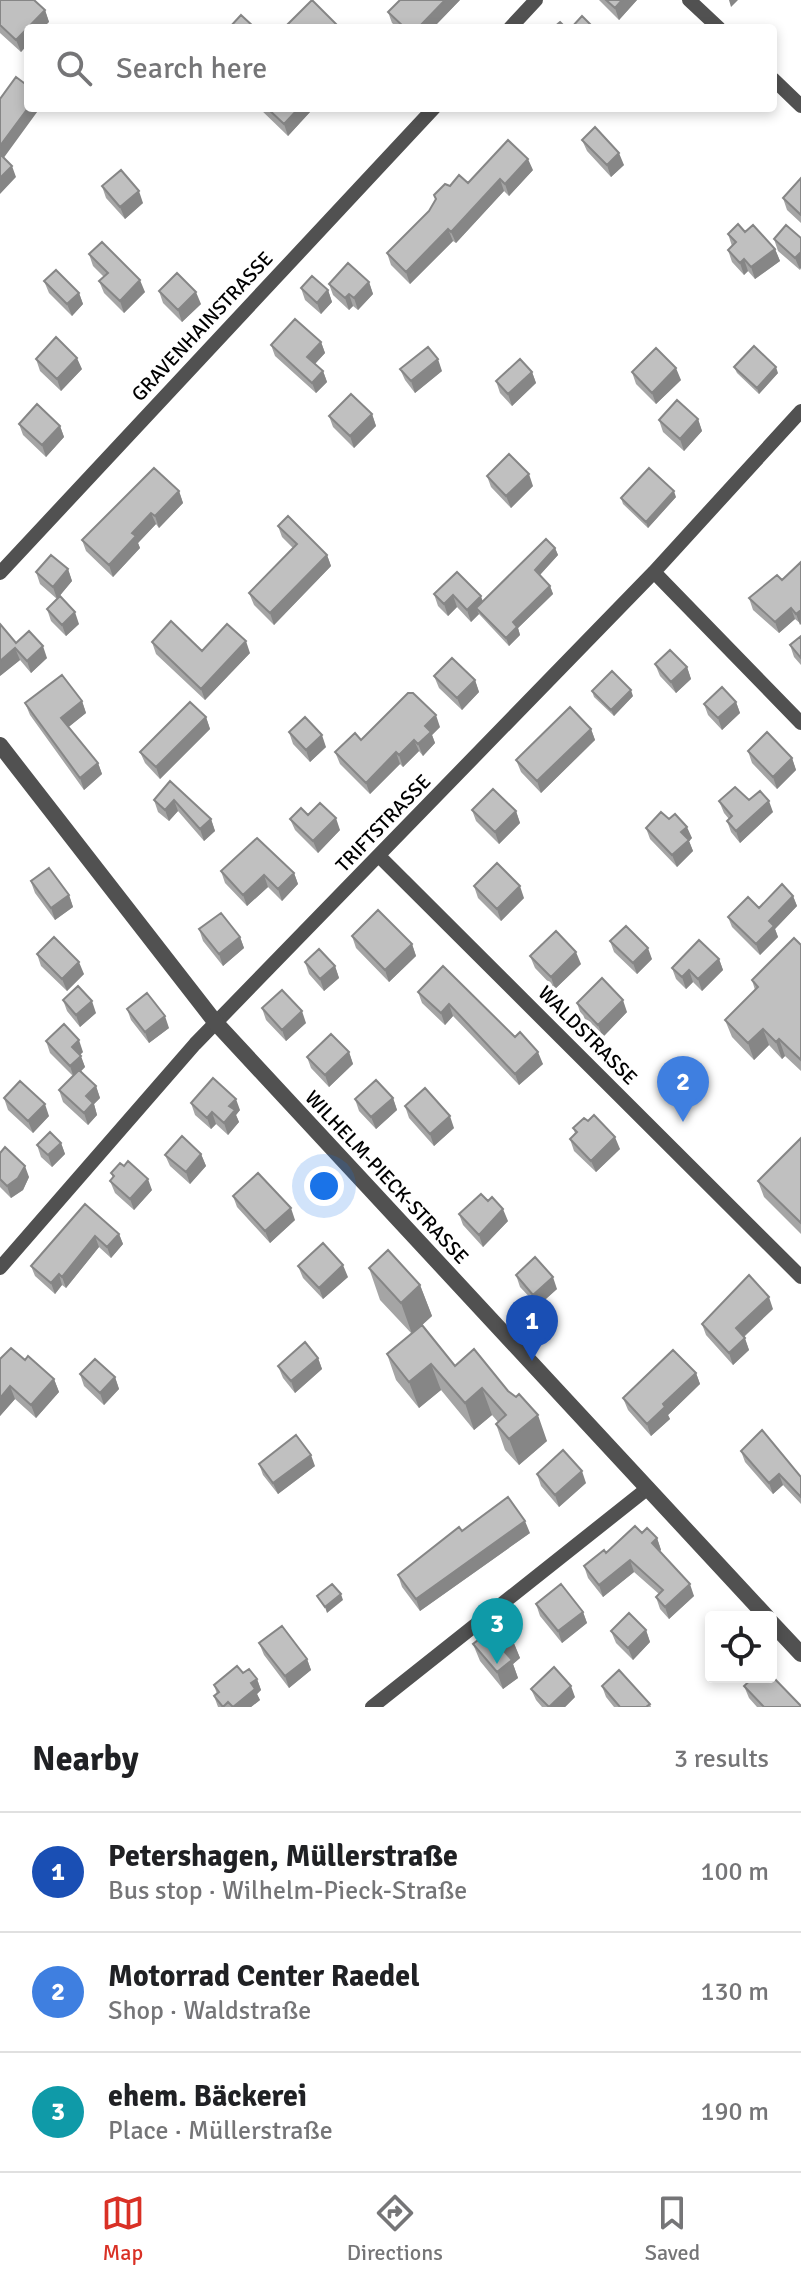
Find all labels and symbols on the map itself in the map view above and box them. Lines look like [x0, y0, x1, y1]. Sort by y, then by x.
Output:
street label: GRAVENHAINSTRASSE [126, 246, 278, 406]
street label: TRIFTSTRASSE [331, 769, 436, 877]
street label: WALDSTRASSE [533, 981, 642, 1090]
pin: 2 [657, 1056, 709, 1122]
street label: WILHELM-PIECK-STRASSE [300, 1085, 474, 1269]
your location [304, 1166, 344, 1206]
pin: 1 [506, 1295, 558, 1361]
pin: 3 [471, 1598, 523, 1664]

